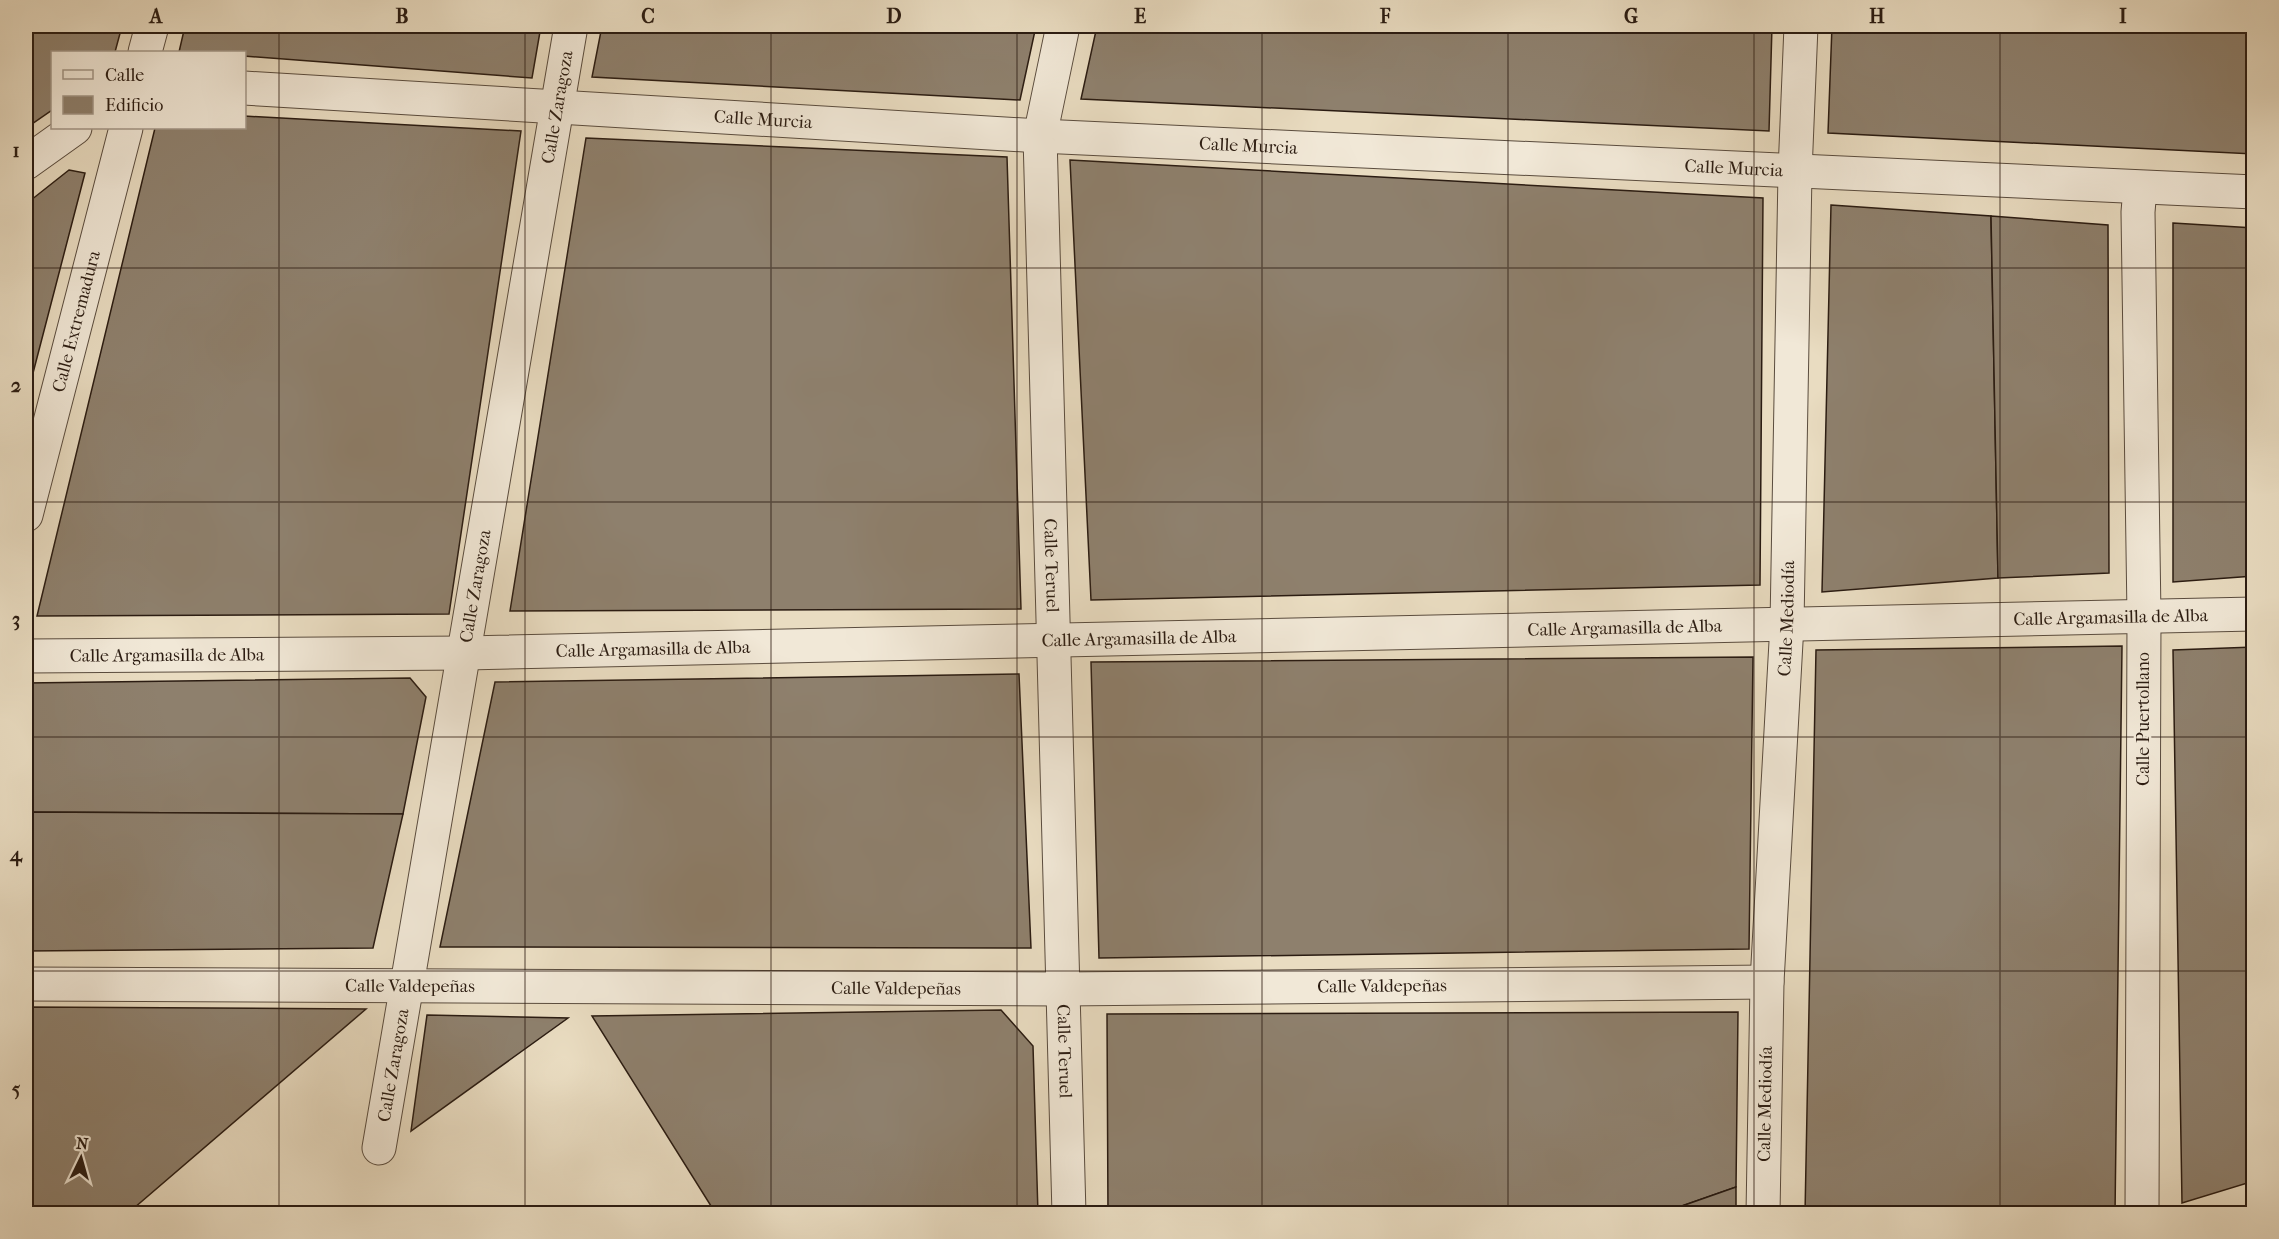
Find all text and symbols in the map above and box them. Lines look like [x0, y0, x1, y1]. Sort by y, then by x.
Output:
text: A [148, 5, 164, 28]
text: B [395, 5, 409, 28]
text: C [641, 5, 655, 28]
text: D [886, 5, 902, 28]
text: E [1134, 5, 1146, 28]
text: F [1379, 5, 1391, 28]
text: G [1624, 5, 1638, 28]
text: H [1869, 5, 1885, 28]
text: I [2119, 5, 2127, 28]
street label: Calle Zaragoza [538, 48, 578, 165]
legend [51, 51, 246, 129]
text: Calle [105, 65, 144, 86]
text: Edificio [105, 95, 163, 116]
street label: Calle Murcia [713, 106, 814, 133]
street label: Calle Murcia [1199, 133, 1299, 159]
text: 1 [12, 139, 20, 162]
street label: Calle Murcia [1684, 156, 1784, 181]
street label: Calle Extremadura [48, 248, 105, 395]
text: 2 [11, 374, 21, 397]
street label: Calle Teruel [1039, 518, 1063, 613]
street label: Calle Zaragoza [456, 527, 496, 644]
street label: Calle Mediodía [1774, 560, 1799, 677]
street label: Calle Argamasilla de Alba [2013, 605, 2209, 630]
text: 3 [12, 608, 20, 631]
street label: Calle Argamasilla de Alba [1527, 616, 1723, 641]
street label: Calle Argamasilla de Alba [1041, 626, 1237, 651]
street label: Calle Argamasilla de Alba [555, 637, 751, 662]
street label: Calle Argamasilla de Alba [70, 644, 265, 667]
street label: Calle Puertollano [2133, 652, 2154, 786]
text: 4 [9, 843, 23, 867]
street label: Calle Valdepeñas [1317, 975, 1447, 997]
street label: Calle Valdepeñas [345, 976, 475, 997]
street label: Calle Valdepeñas [831, 978, 961, 1000]
street label: Calle Teruel [1052, 1004, 1076, 1099]
street label: Calle Zaragoza [374, 1006, 414, 1123]
street label: Calle Mediodía [1754, 1045, 1777, 1162]
text: 5 [12, 1078, 21, 1101]
north arrow [51, 1128, 111, 1188]
text: N [75, 1134, 90, 1154]

